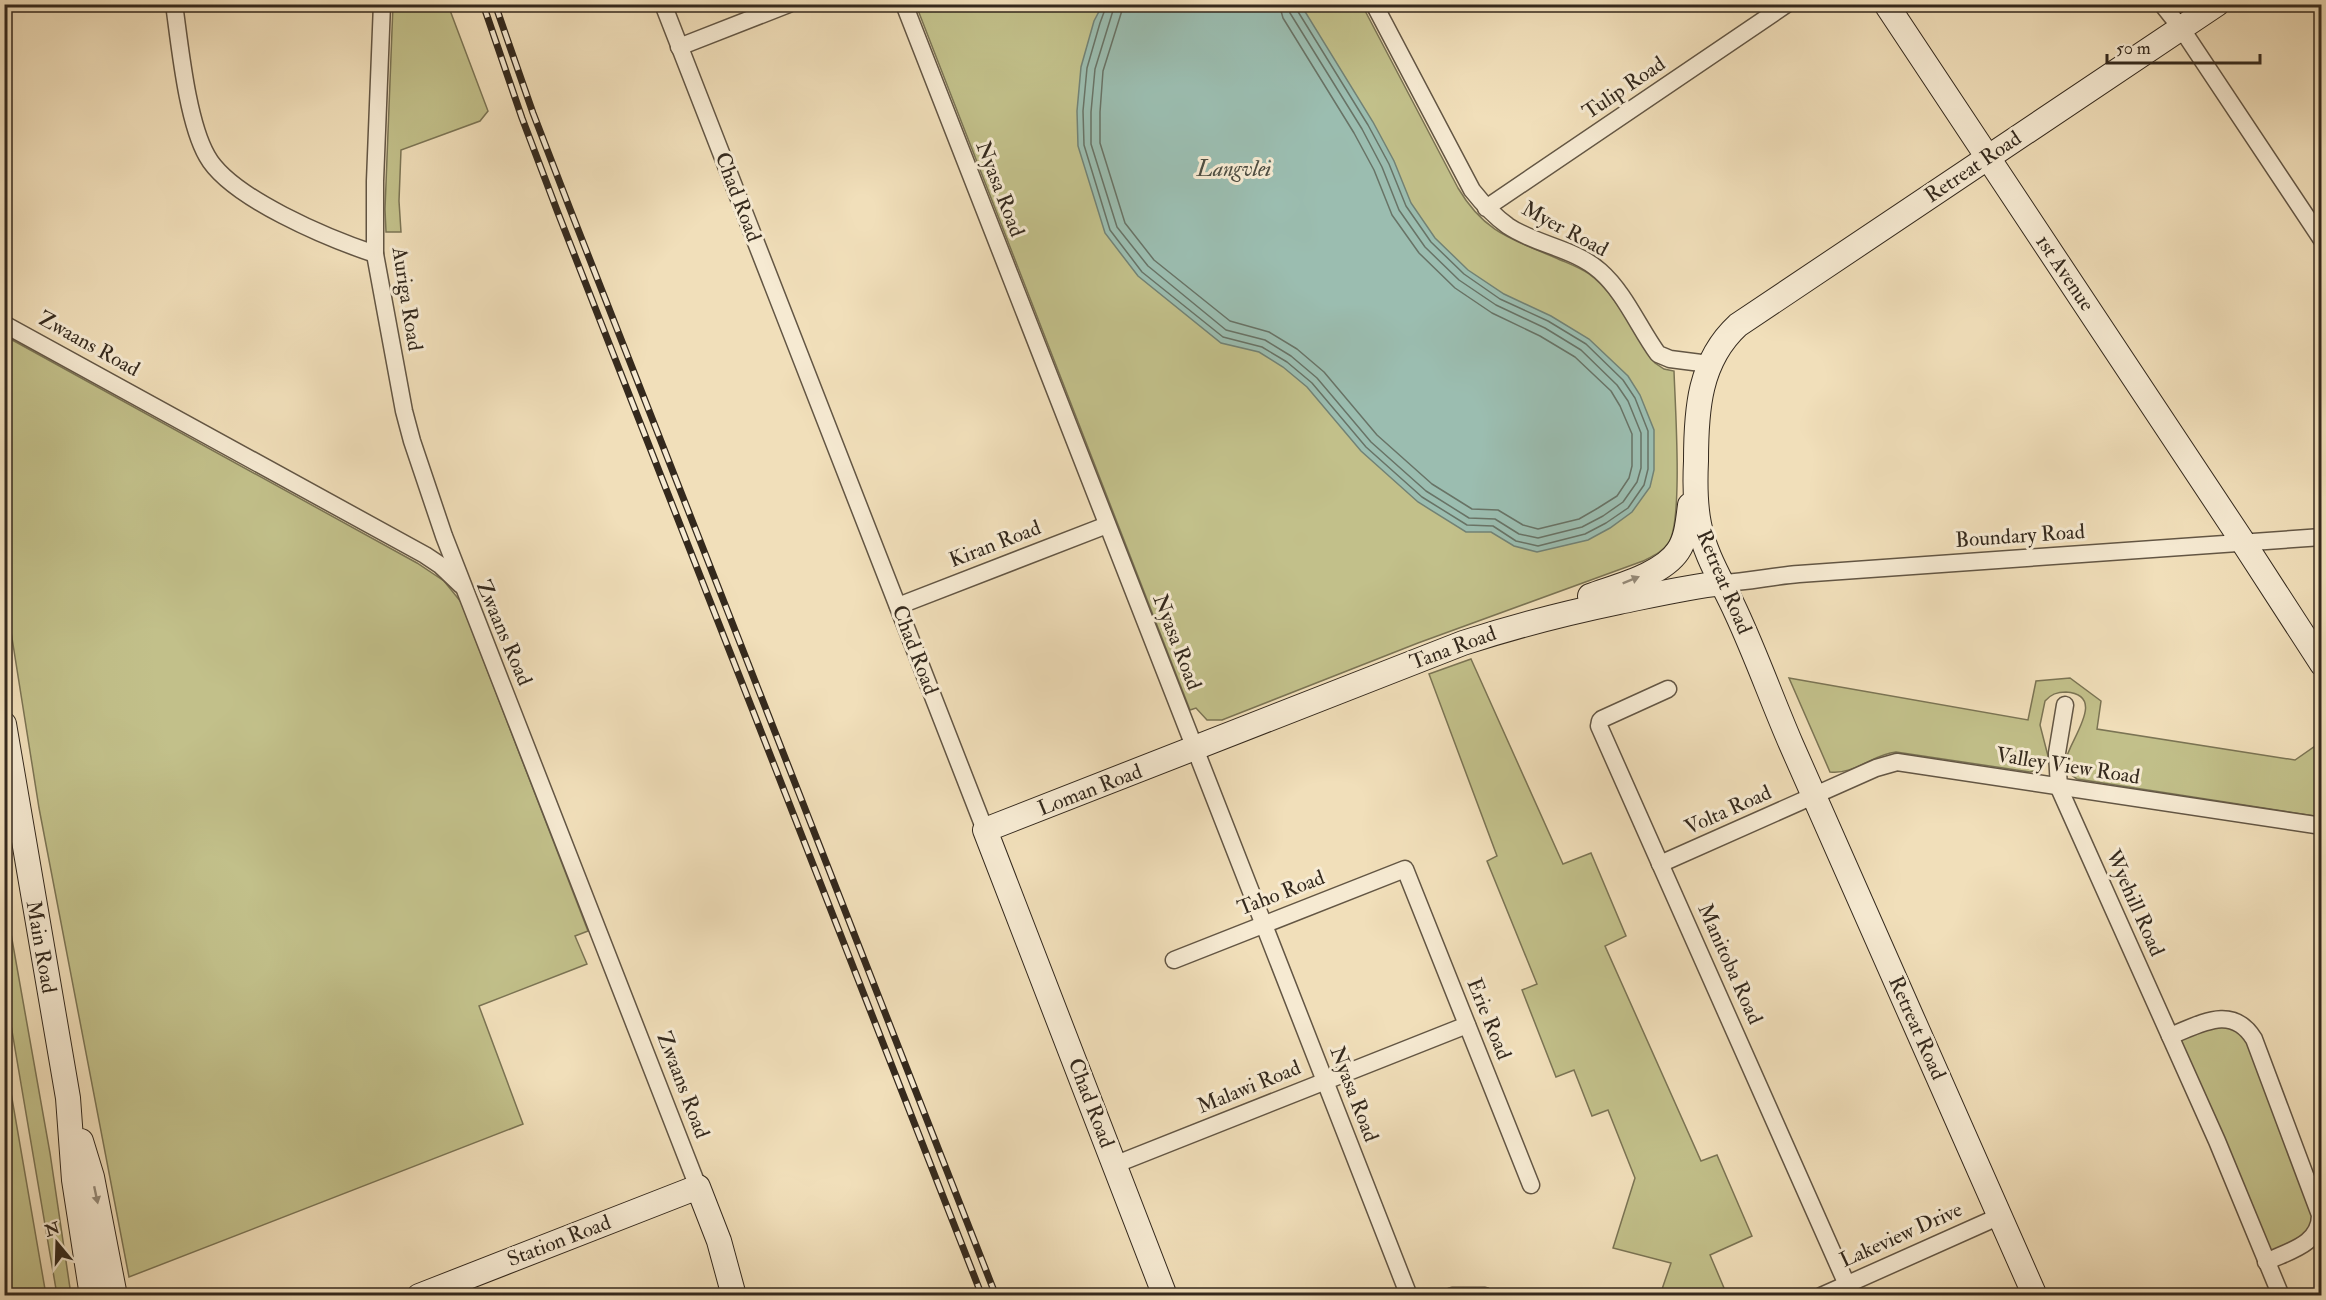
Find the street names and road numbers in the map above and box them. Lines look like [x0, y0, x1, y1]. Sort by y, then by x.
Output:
street label: Tulip Road [1577, 50, 1671, 126]
street label: Retreat Road [1920, 124, 2027, 209]
street label: Nyasa Road [969, 137, 1031, 241]
street label: Chad Road [709, 148, 768, 246]
street label: Myer Road [1517, 195, 1613, 263]
street label: 1st Avenue [2030, 230, 2101, 317]
street label: Auriga Road [385, 244, 429, 354]
street label: Zwaans Road [33, 305, 145, 383]
street label: Kiran Road [945, 514, 1045, 574]
street label: Boundary Road [1954, 518, 2086, 554]
street label: Retreat Road [1690, 526, 1758, 639]
street label: Zwaans Road [470, 576, 539, 690]
street label: Nyasa Road [1146, 590, 1208, 694]
street label: Chad Road [886, 601, 945, 699]
street label: Tana Road [1406, 620, 1500, 676]
street label: Valley View Road [1994, 741, 2142, 791]
street label: Loman Road [1034, 758, 1147, 822]
street label: Volta Road [1680, 779, 1776, 841]
street label: Wyehill Road [2099, 845, 2171, 961]
street label: Taho Road [1234, 864, 1329, 922]
street label: Main Road [20, 899, 63, 996]
street label: Manitoba Road [1691, 899, 1769, 1029]
street label: Retreat Road [1882, 972, 1952, 1085]
street label: Erie Road [1460, 974, 1518, 1064]
street label: Zwaans Road [650, 1028, 716, 1143]
street label: Nyasa Road [1323, 1042, 1385, 1146]
street label: Chad Road [1062, 1054, 1121, 1152]
street label: Malawi Road [1193, 1054, 1305, 1120]
street label: Lakeview Drive [1836, 1196, 1967, 1274]
street label: Station Road [503, 1209, 615, 1273]

